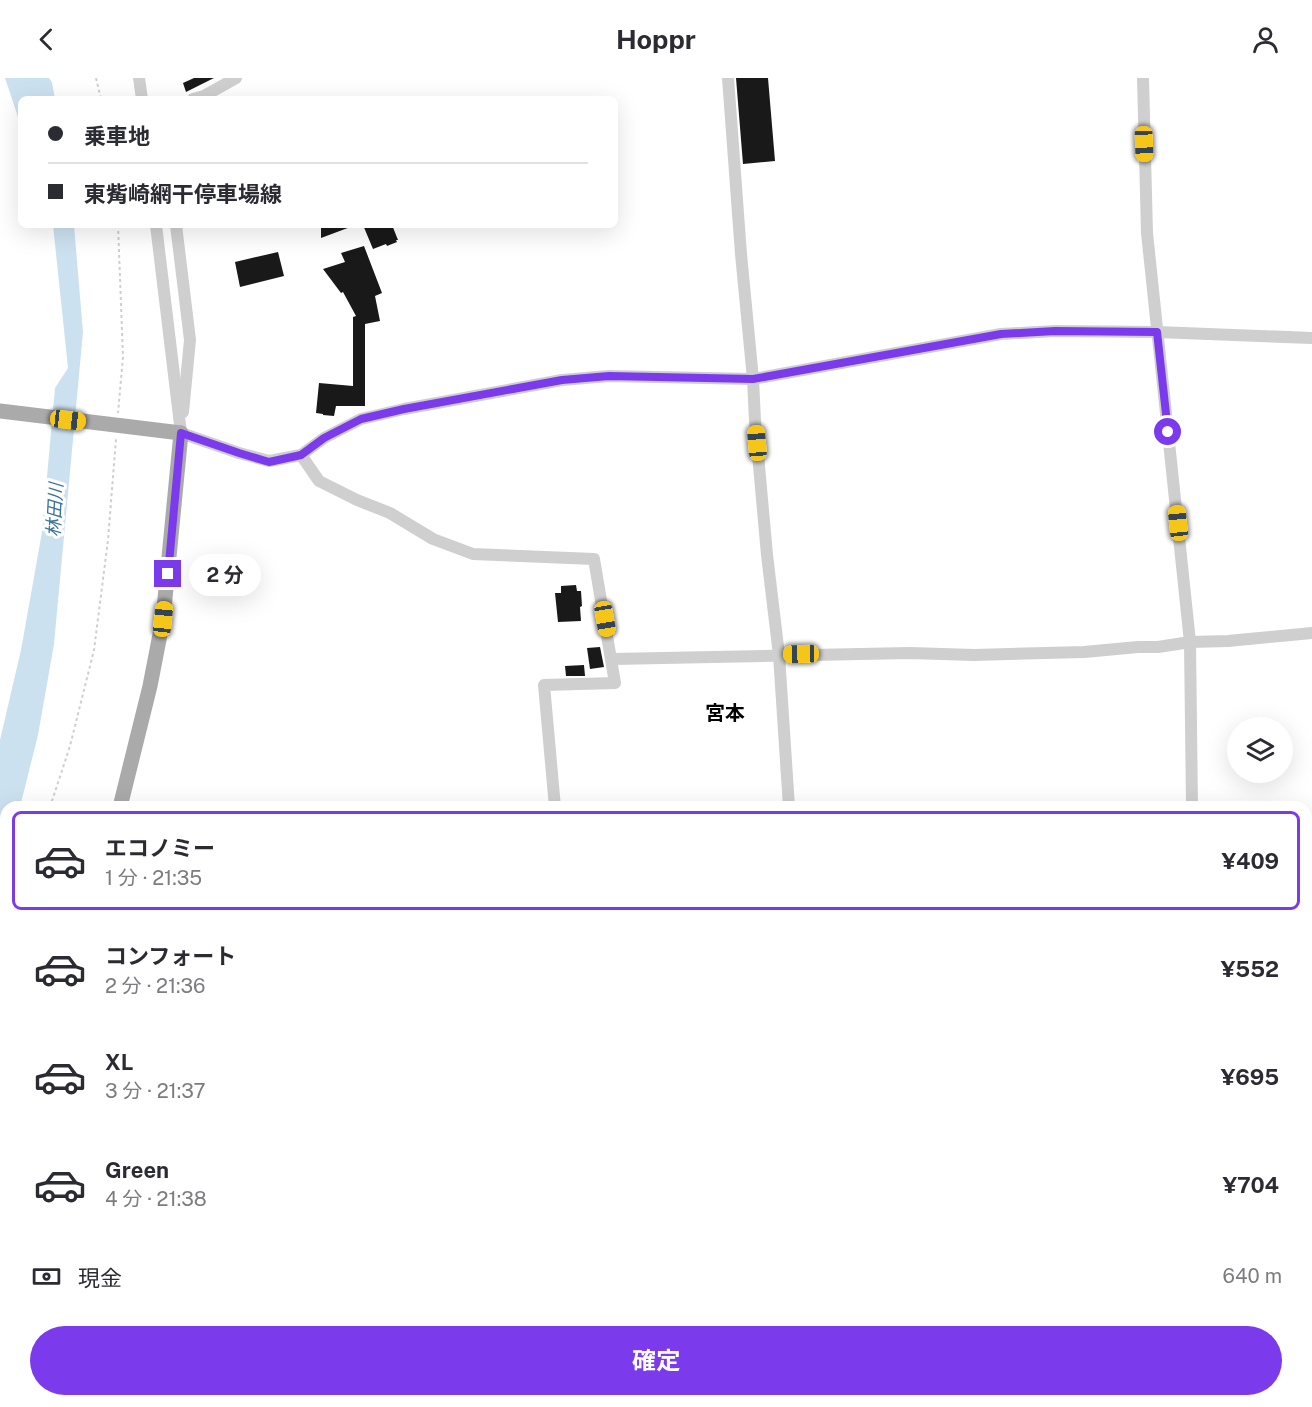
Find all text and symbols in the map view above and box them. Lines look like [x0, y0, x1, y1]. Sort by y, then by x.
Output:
icon: back [30, 23, 63, 56]
text: Hoppr [616, 23, 696, 55]
icon: person [1249, 23, 1282, 56]
text: 乗車地 [84, 123, 150, 149]
car [1134, 126, 1154, 162]
text: 東觜崎網干停車場線 [84, 181, 282, 207]
car [49, 409, 87, 431]
route start [1154, 418, 1181, 445]
car [746, 424, 768, 462]
water label: 林田川 [43, 480, 67, 537]
car [1167, 504, 1189, 542]
callout: 2 分 [189, 553, 261, 595]
route end [154, 560, 181, 587]
text: 2 分 [206, 563, 244, 587]
car [152, 600, 174, 638]
car [593, 600, 617, 638]
car [783, 645, 819, 663]
district label: 宮本 [705, 701, 745, 725]
map controls [1227, 717, 1293, 783]
button: layers [1227, 717, 1293, 783]
icon: car [33, 834, 87, 888]
text: エコノミー [105, 835, 215, 861]
text: ¥409 [1221, 848, 1279, 874]
text: 1 分 · 21:35 [105, 866, 202, 890]
icon: car [33, 942, 87, 996]
text: コンフォート [105, 943, 236, 969]
text: ¥552 [1221, 956, 1279, 982]
text: 2 分 · 21:36 [105, 974, 205, 998]
text: XL [105, 1049, 133, 1075]
icon: car [33, 1050, 87, 1104]
text: ¥695 [1221, 1064, 1279, 1090]
text: 3 分 · 21:37 [105, 1079, 205, 1103]
text: Green [105, 1157, 169, 1183]
icon: car [33, 1158, 87, 1212]
text: ¥704 [1222, 1172, 1279, 1198]
text: 4 分 · 21:38 [105, 1187, 207, 1211]
icon: cash [30, 1260, 63, 1293]
text: 640 m [1223, 1264, 1282, 1288]
text: 現金 [78, 1265, 122, 1291]
button: 確定 [30, 1326, 1282, 1395]

